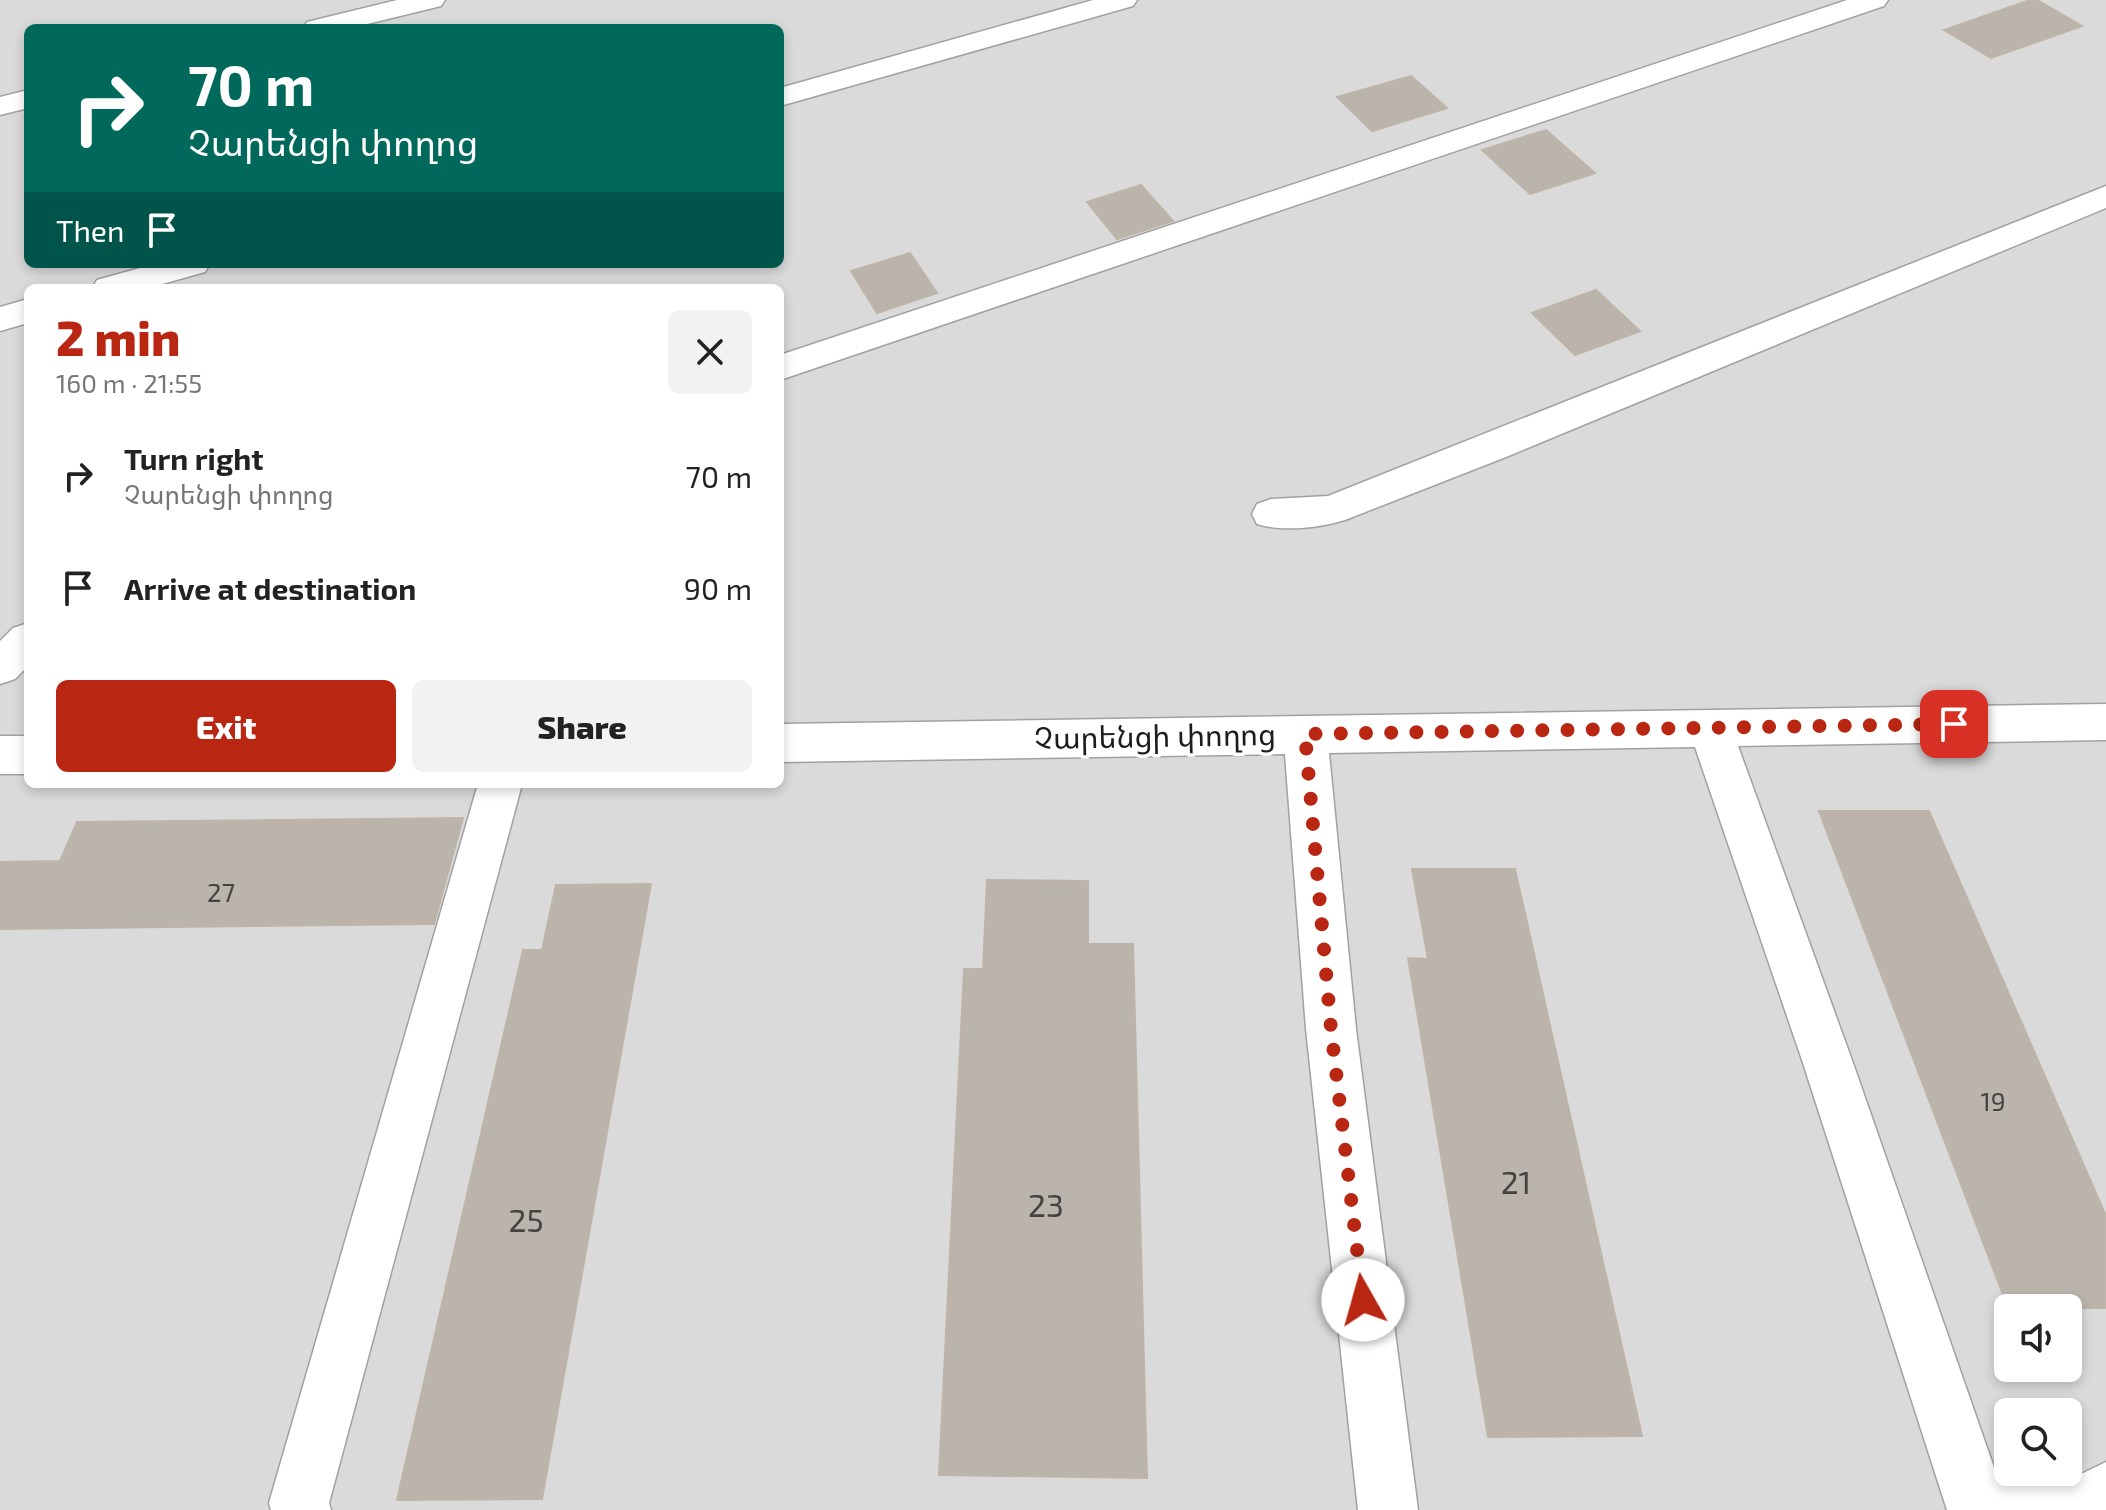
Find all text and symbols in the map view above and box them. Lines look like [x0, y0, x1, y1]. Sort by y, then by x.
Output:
text: 70 m [188, 50, 314, 117]
icon: right [56, 56, 160, 160]
text: Չարենցի փողոց [188, 120, 478, 163]
icon: arrive [140, 208, 184, 252]
text: Then [56, 212, 124, 248]
text: 2 min [56, 308, 180, 366]
button: close [668, 310, 752, 394]
text: 160 m · 21:55 [56, 367, 202, 398]
text: Turn right [124, 440, 264, 476]
icon: right [56, 454, 100, 498]
text: 70 m [686, 458, 752, 494]
text: Չարենցի փողոց [124, 478, 334, 509]
icon: arrive [56, 566, 100, 610]
text: Arrive at destination [124, 570, 416, 606]
text: 90 m [684, 570, 752, 606]
button: Exit [56, 680, 396, 772]
button: Share [412, 680, 752, 772]
pin [1920, 690, 1988, 758]
icon: arrive [1932, 702, 1976, 746]
street label: Չարենցի փողոց [1034, 715, 1276, 756]
house number: 27 [207, 876, 235, 907]
house number: 19 [1980, 1085, 2006, 1116]
house number: 21 [1501, 1162, 1531, 1200]
house number: 23 [1028, 1185, 1064, 1223]
house number: 25 [508, 1200, 544, 1238]
position arrow [1321, 1258, 1405, 1342]
map controls [1994, 1294, 2082, 1486]
button: sound [1994, 1294, 2082, 1382]
button: search [1994, 1398, 2082, 1486]

